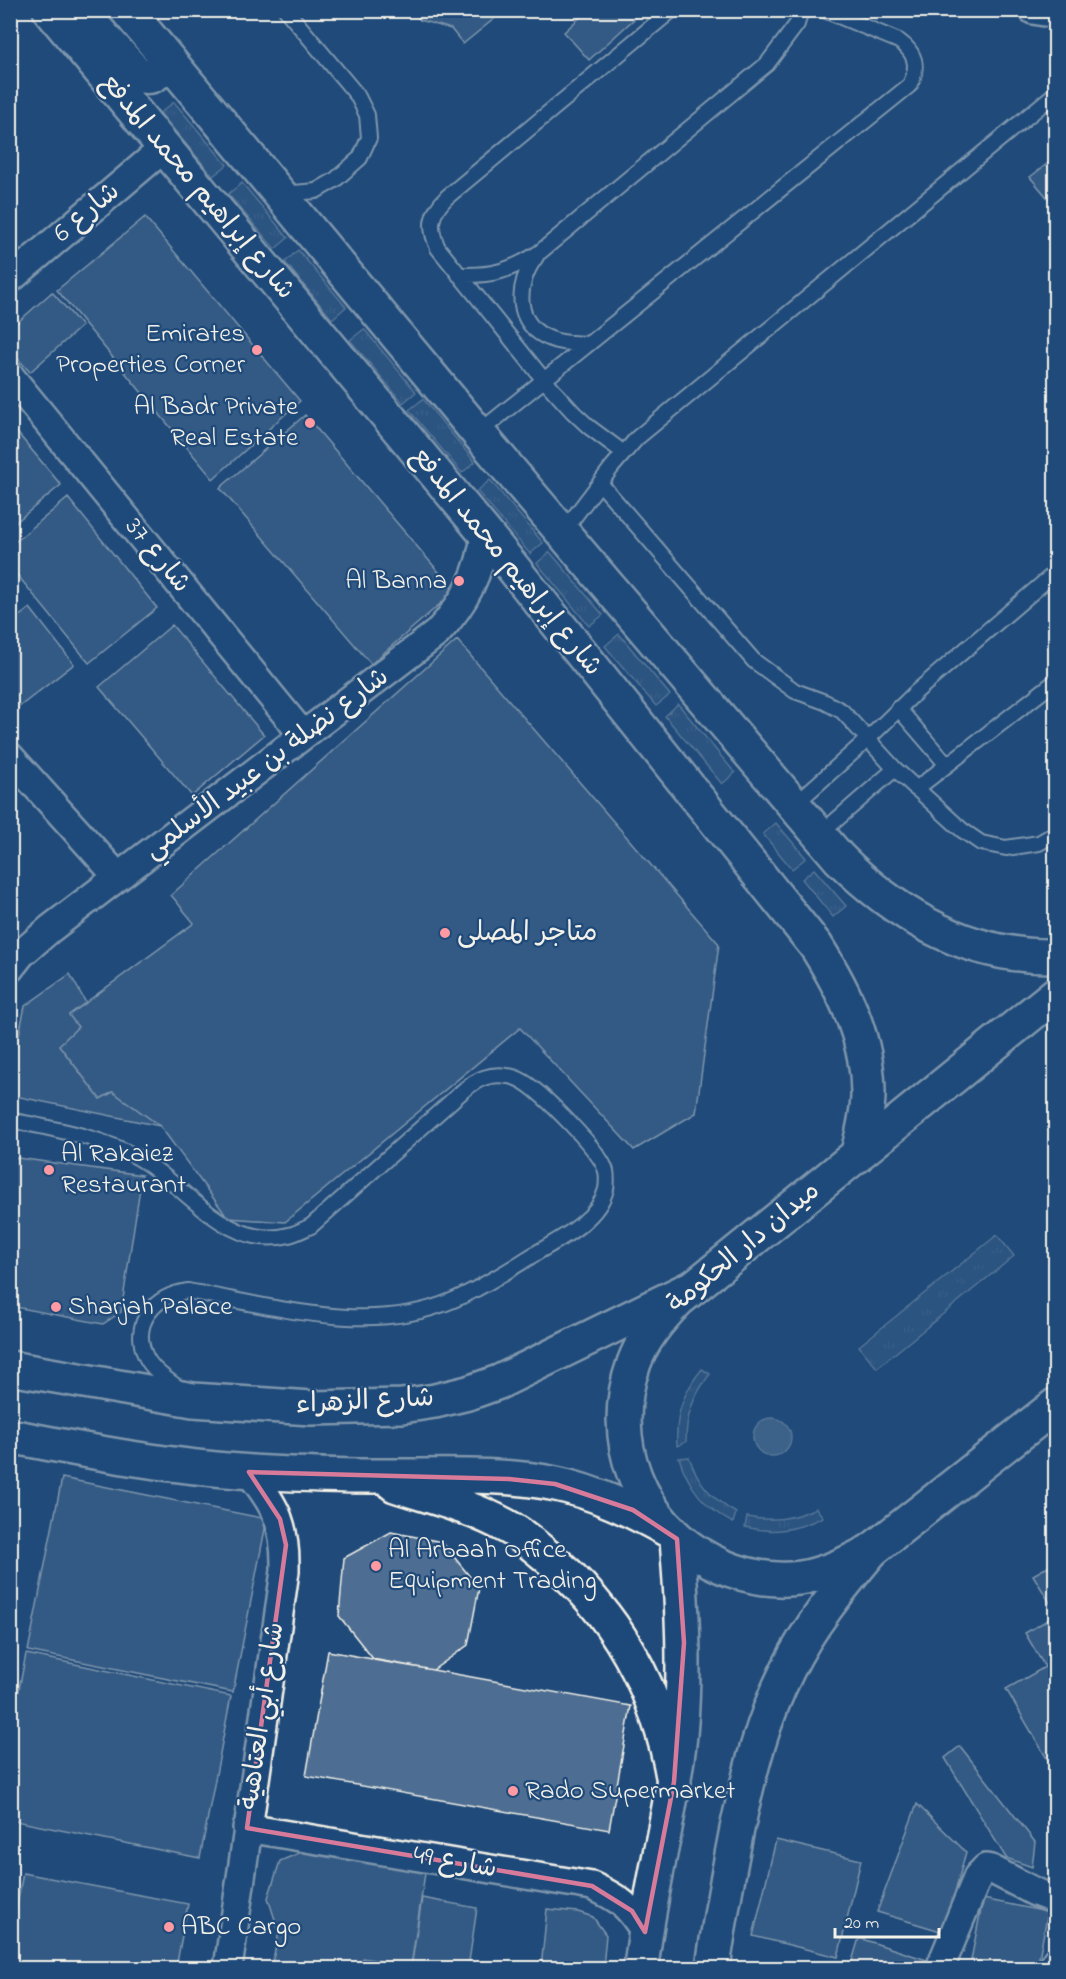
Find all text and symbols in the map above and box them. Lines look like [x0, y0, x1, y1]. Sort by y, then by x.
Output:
street label: شارع إبراهيم محمد المدفع [90, 65, 304, 309]
street label: شارع 6 [45, 173, 129, 253]
place label: Emirates Properties Corner [56, 315, 246, 385]
marker: Emirates Properties Corner [250, 343, 264, 357]
place label: Al Badr Private Real Estate [134, 388, 299, 458]
marker: Al Badr Private Real Estate [303, 416, 317, 430]
street label: شارع إبراهيم محمد المدفع [401, 439, 611, 685]
street label: شارع 37 [114, 510, 200, 602]
place label: Al Banna [345, 562, 447, 601]
marker: Al Banna [452, 574, 466, 588]
street label: شارع نضلة بن عبيد الأسلمي [136, 658, 398, 870]
place label: متاجر المصلى [457, 914, 597, 953]
marker: متاجر المصلى [438, 926, 452, 940]
place label: Al Rakaiez Restaurant [61, 1135, 186, 1205]
marker: Al Rakaiez Restaurant [42, 1163, 56, 1177]
street label: ميدان دار الحكومة [659, 1172, 829, 1324]
place label: Sharjah Palace [68, 1288, 233, 1327]
marker: Sharjah Palace [49, 1300, 63, 1314]
street label: شارع الزهراء [295, 1379, 435, 1425]
place label: Al Arbaah Office Equipment Trading [388, 1531, 597, 1601]
marker: Al Arbaah Office Equipment Trading [369, 1559, 383, 1573]
street label: شارع أبي العتاهية [231, 1620, 296, 1812]
place label: Rado Supermarket [525, 1772, 735, 1811]
marker: Rado Supermarket [506, 1784, 520, 1798]
street label: شارع 49 [410, 1836, 500, 1890]
scale bar [835, 1901, 938, 1939]
place label: ABC Cargo [181, 1908, 301, 1947]
text: 20 m [844, 1911, 879, 1937]
marker: ABC Cargo [162, 1920, 176, 1934]

